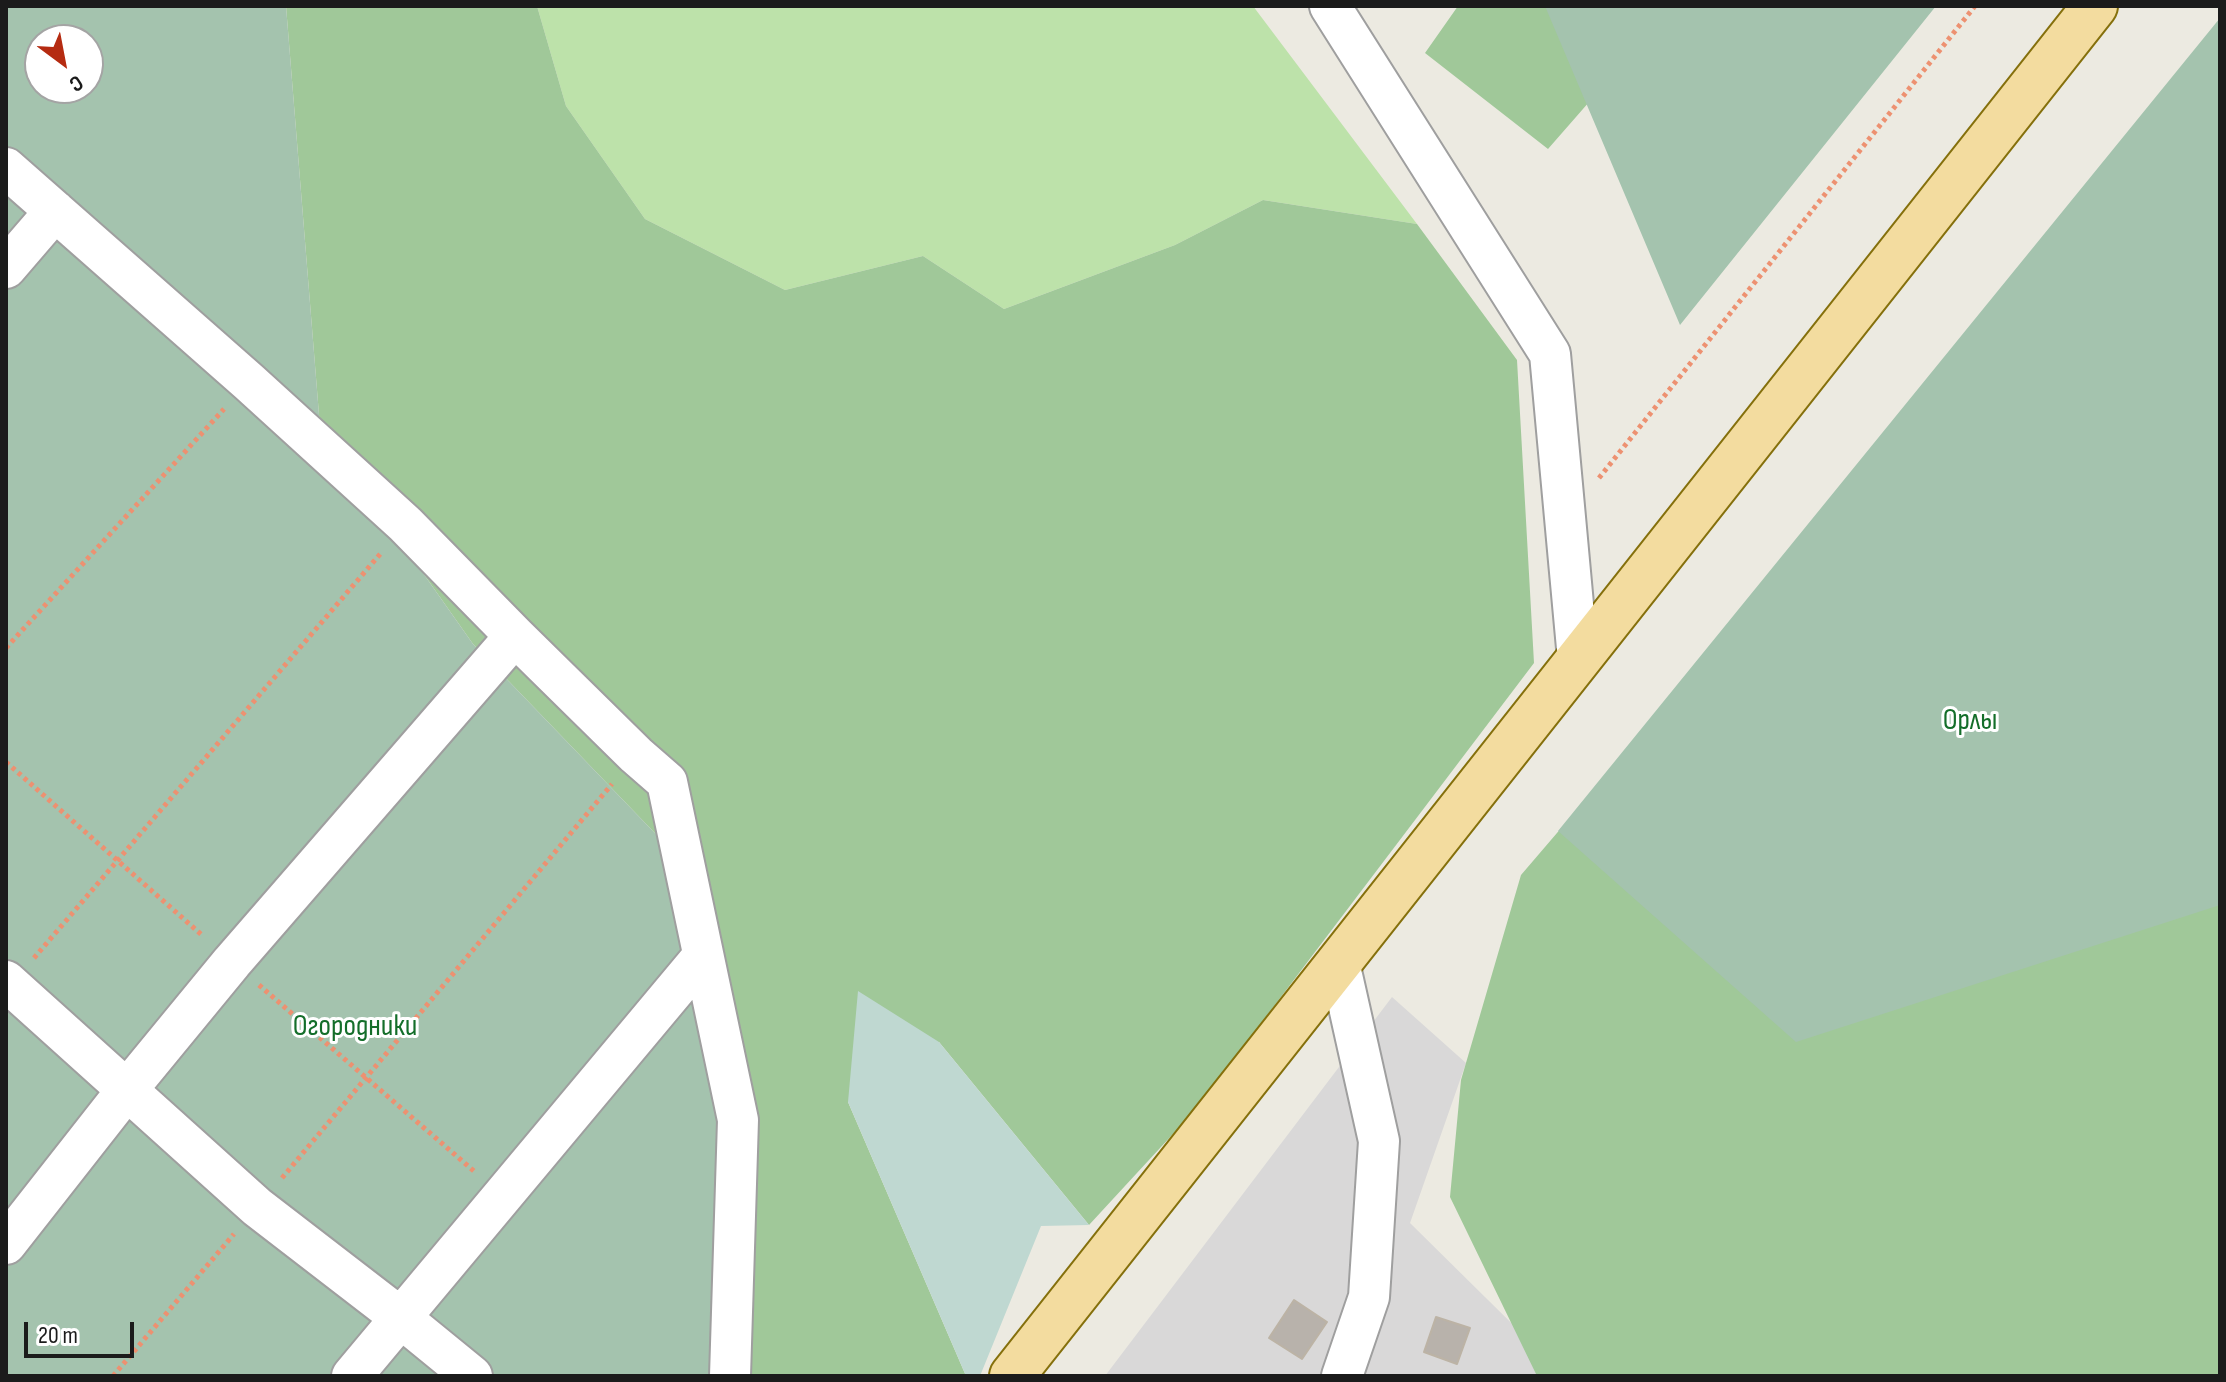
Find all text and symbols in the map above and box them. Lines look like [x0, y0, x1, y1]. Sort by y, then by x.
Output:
north arrow [24, 24, 104, 104]
text: С [64, 69, 88, 98]
park label: Орлы [1943, 703, 1997, 739]
park label: Огородники [293, 1009, 417, 1045]
scale bar [28, 1306, 138, 1356]
text: 20 m [38, 1321, 78, 1350]

